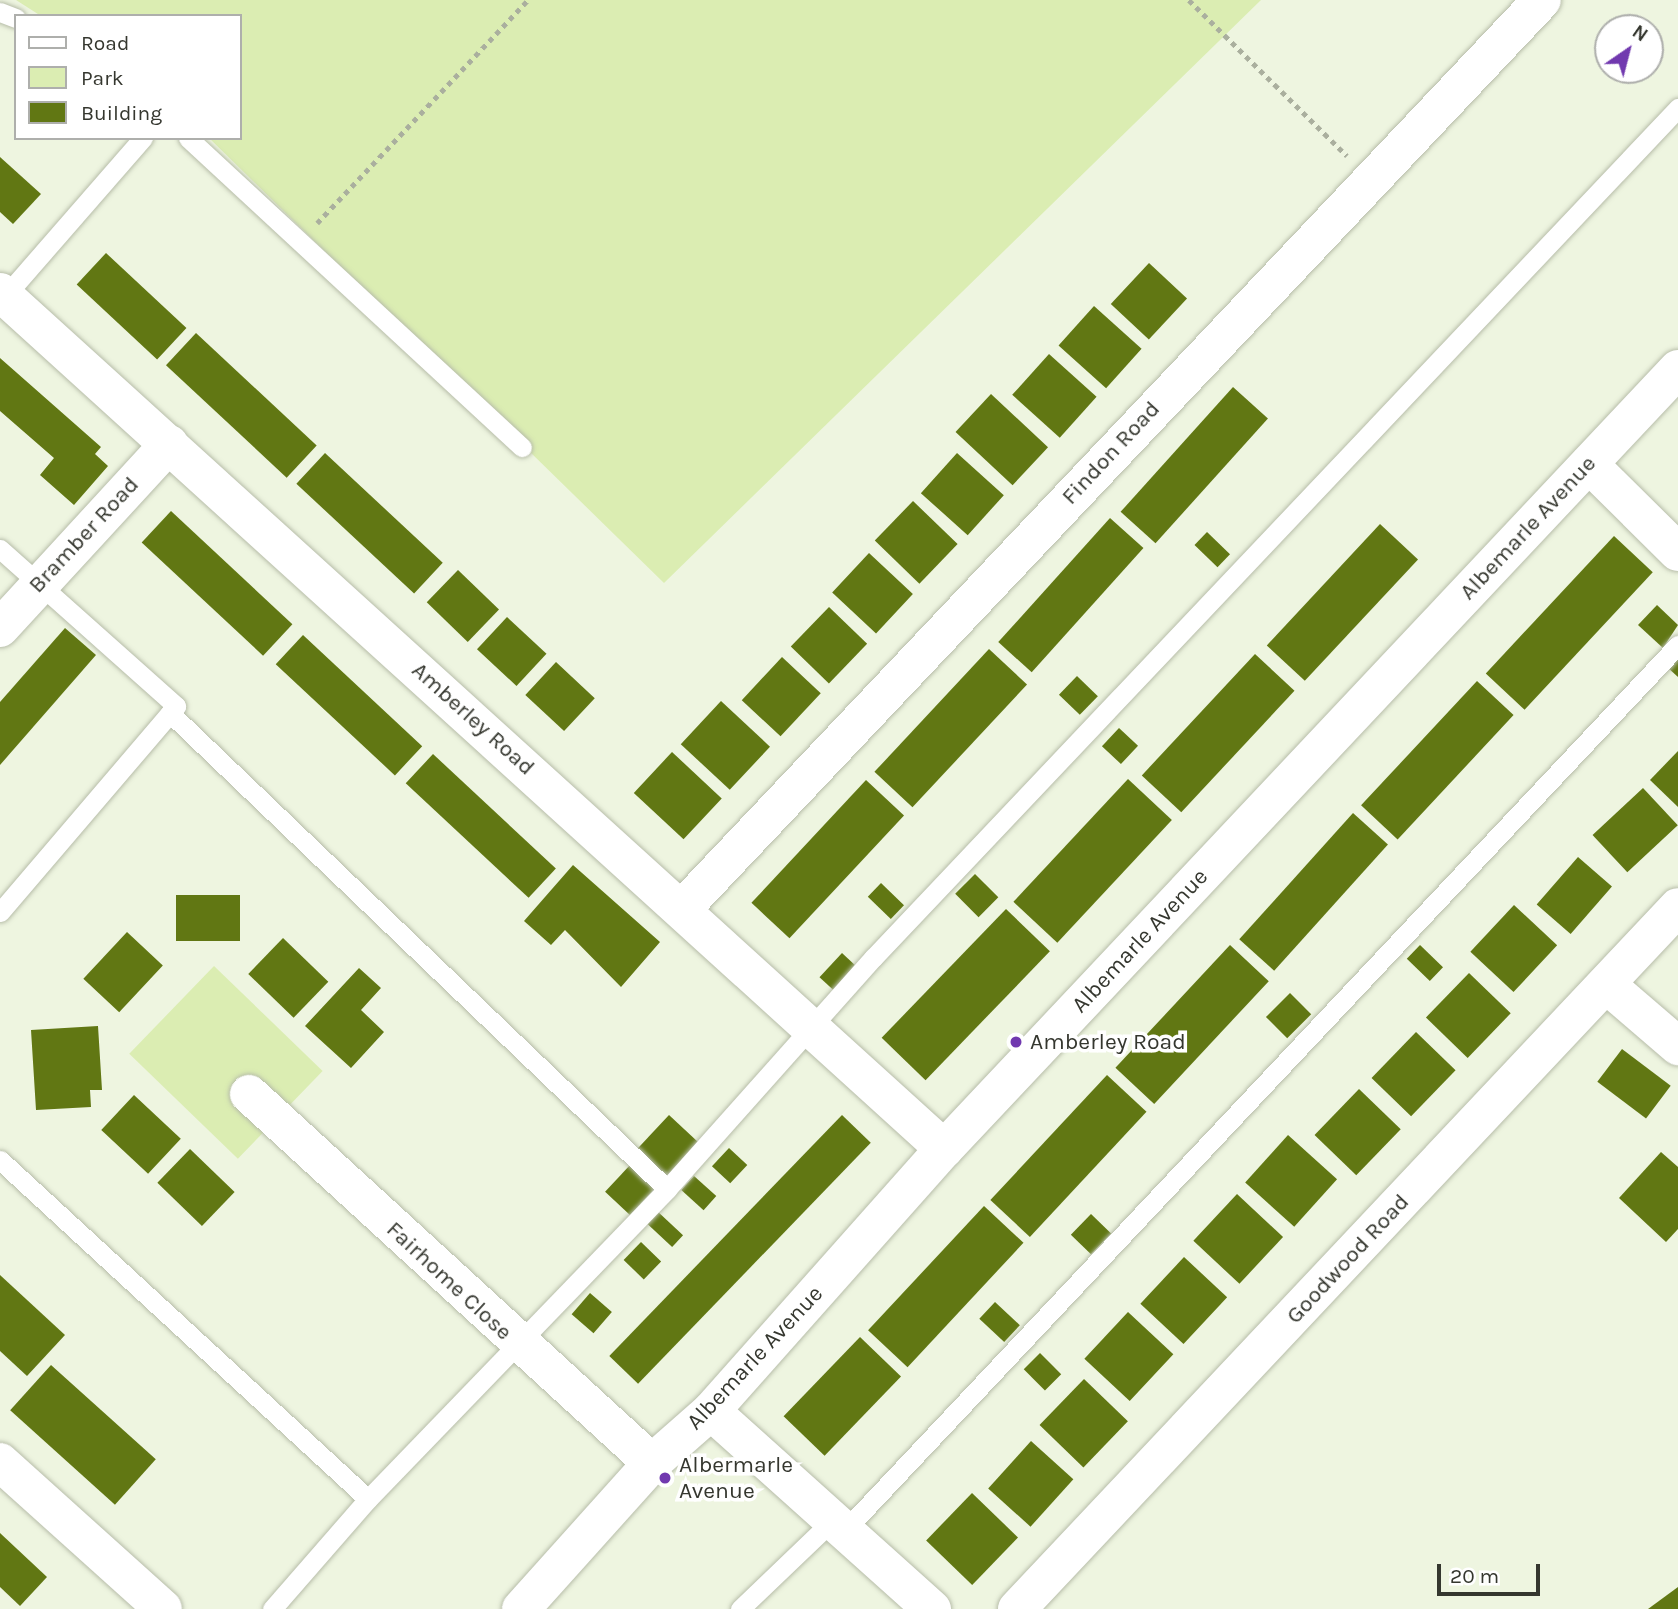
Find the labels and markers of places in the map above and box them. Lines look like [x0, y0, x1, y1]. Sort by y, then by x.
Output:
place label: Amberley Road [1030, 1028, 1186, 1056]
marker: Amberley Road [1008, 1034, 1024, 1050]
place label: Albermarle Avenue [679, 1451, 793, 1505]
marker: Albermarle Avenue [657, 1470, 673, 1486]

